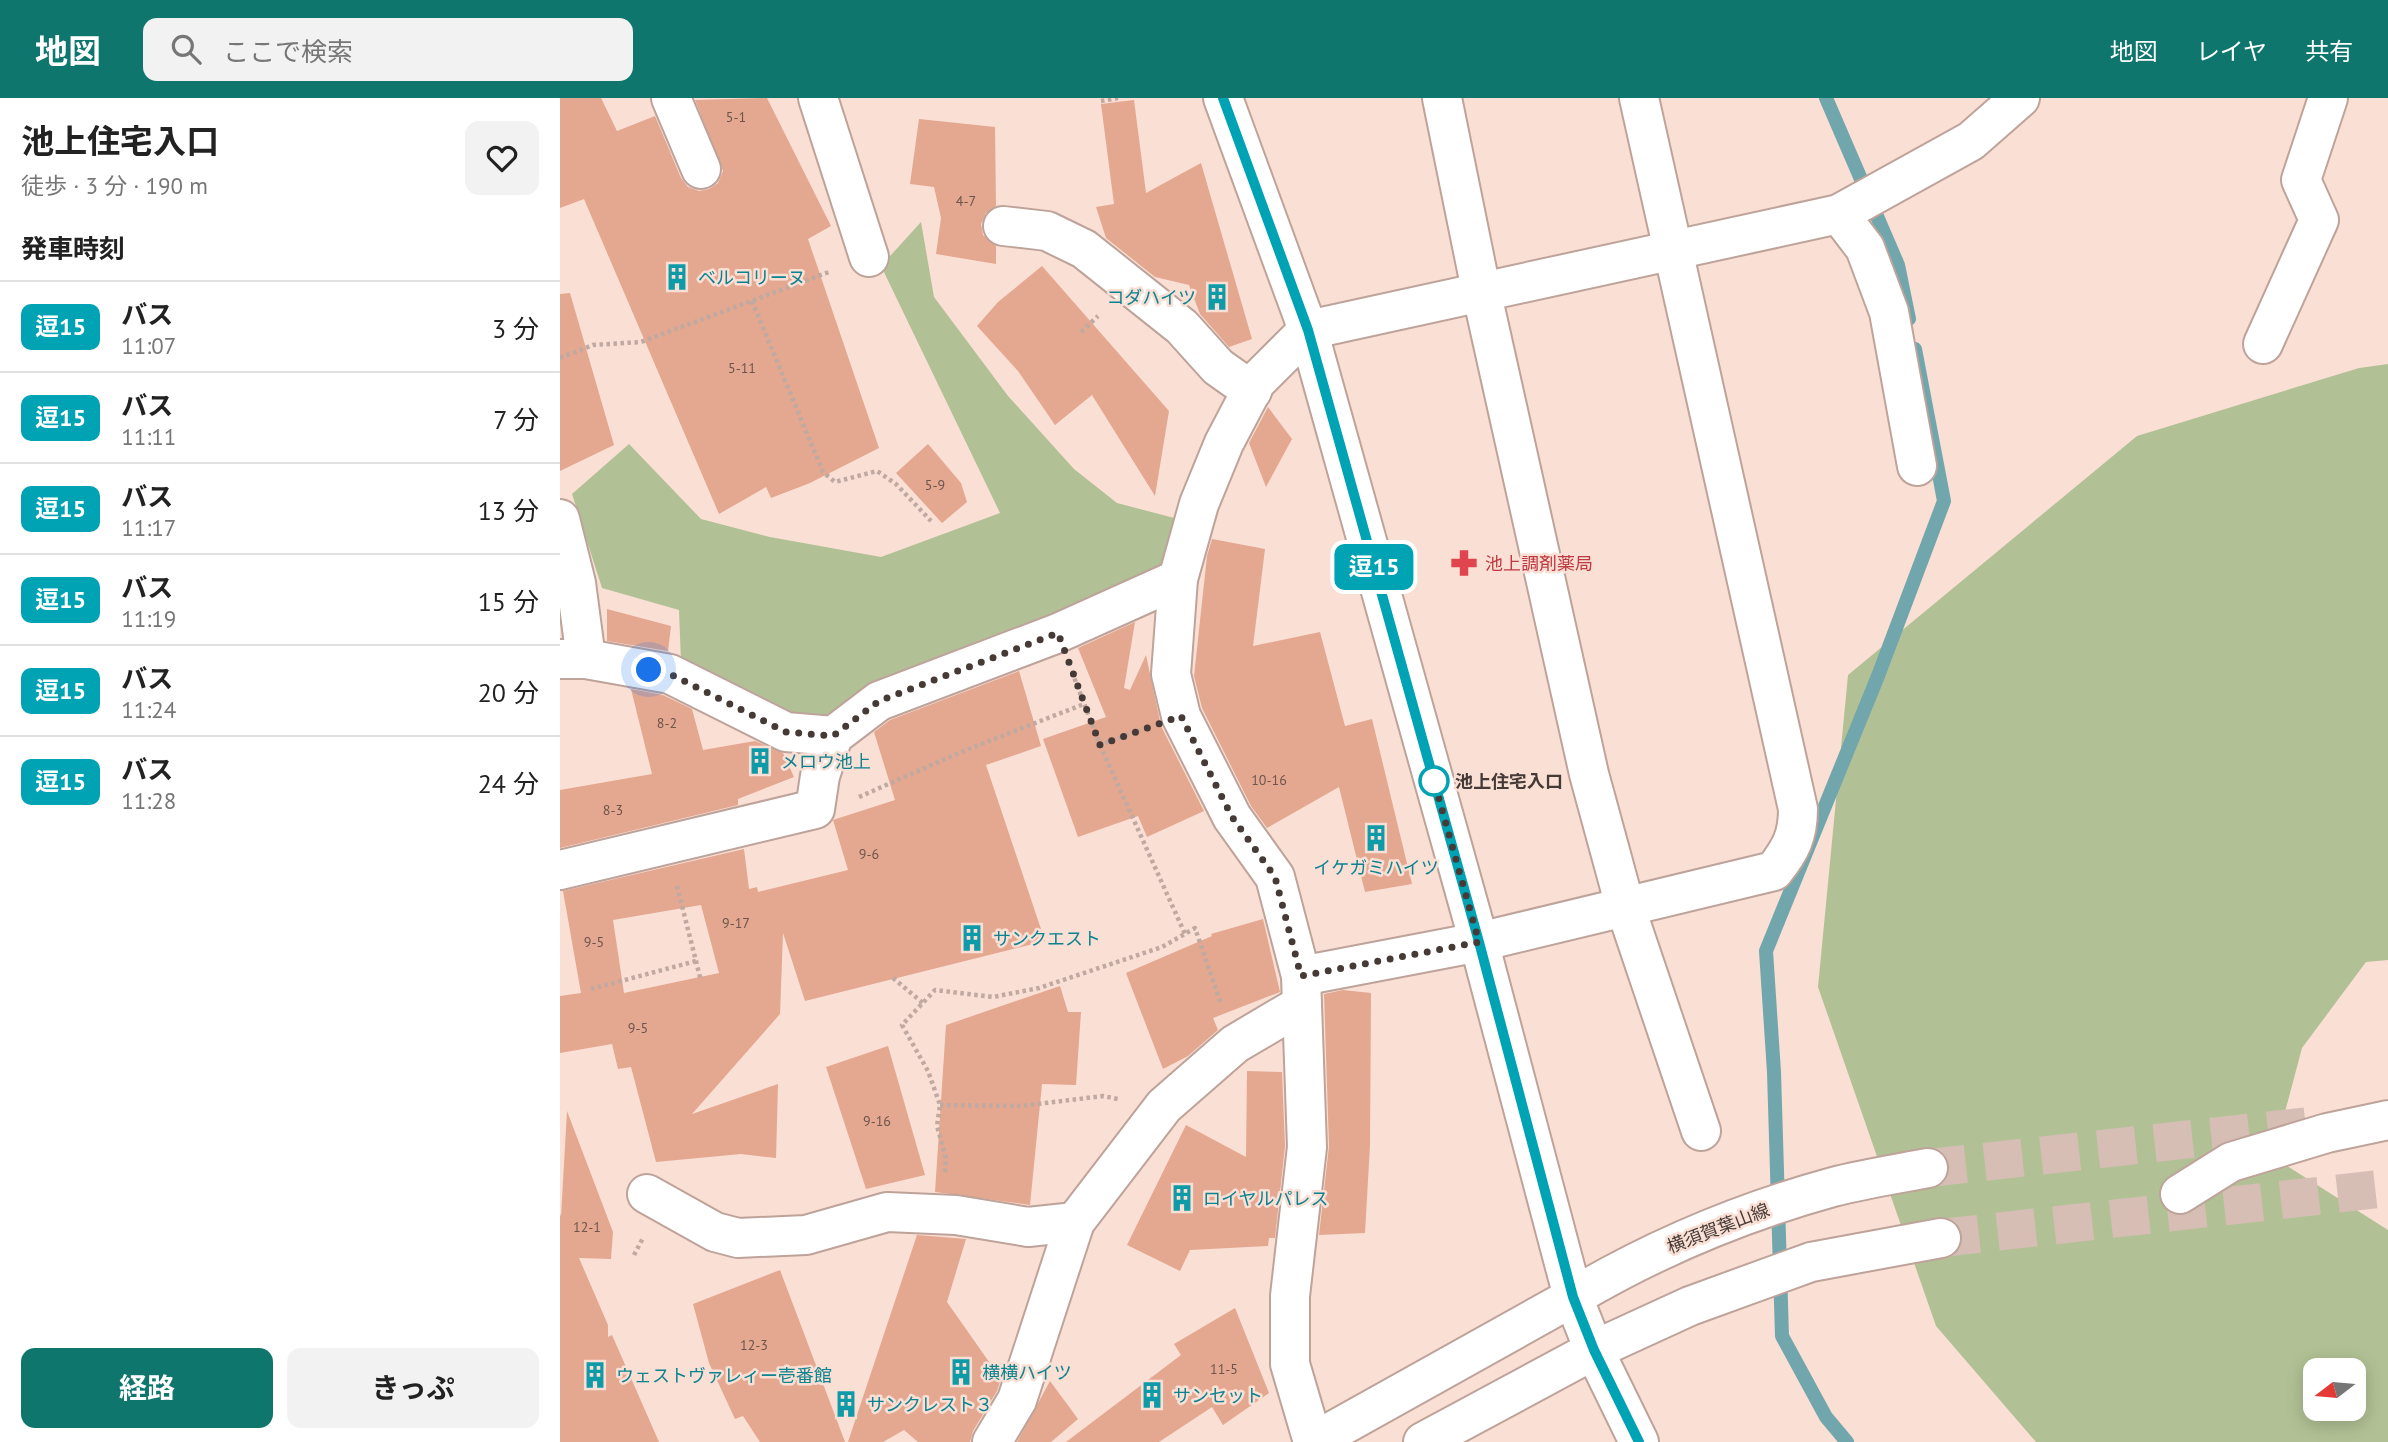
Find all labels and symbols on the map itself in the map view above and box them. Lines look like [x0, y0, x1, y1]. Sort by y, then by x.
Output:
house number: 5-1 [726, 108, 746, 126]
house number: 4-7 [956, 192, 976, 210]
building icon: ベルコリーヌ [662, 262, 692, 292]
place label: ベルコリーヌ [698, 266, 806, 289]
building icon: コダハイツ [1202, 282, 1232, 312]
place label: コダハイツ [1106, 286, 1196, 309]
house number: 5-11 [728, 359, 756, 377]
house number: 5-9 [925, 476, 945, 494]
line badge: 逗15 [1334, 544, 1414, 590]
pharmacy icon: 池上調剤薬局 [1449, 548, 1479, 578]
place label: 池上調剤薬局 [1485, 552, 1593, 575]
your location [631, 652, 666, 687]
house number: 8-2 [657, 714, 677, 732]
building icon: メロウ池上 [745, 746, 775, 776]
place label: メロウ池上 [781, 750, 871, 773]
marker: 池上住宅入口 [1419, 766, 1449, 796]
place label: 池上住宅入口 [1455, 770, 1563, 793]
house number: 10-16 [1251, 771, 1287, 789]
house number: 8-3 [603, 801, 623, 819]
building icon: イケガミハイツ [1361, 823, 1391, 853]
house number: 9-6 [859, 845, 879, 863]
place label: イケガミハイツ [1313, 856, 1439, 879]
house number: 9-17 [722, 914, 750, 932]
building icon: サンクエスト [957, 923, 987, 953]
place label: サンクエスト [993, 927, 1101, 950]
house number: 9-5 [584, 933, 604, 951]
house number: 9-5 [628, 1019, 648, 1037]
house number: 9-16 [863, 1112, 891, 1130]
building icon: ロイヤルパレス [1167, 1183, 1197, 1213]
place label: ロイヤルパレス [1203, 1187, 1328, 1210]
street label: 横須賀葉山線 [1663, 1198, 1773, 1258]
house number: 12-1 [573, 1218, 601, 1236]
house number: 12-3 [740, 1336, 768, 1354]
building icon: 横横ハイツ [946, 1357, 976, 1387]
north arrow [2303, 1358, 2366, 1421]
building icon: ウェストヴァレィー壱番館 [580, 1360, 610, 1390]
house number: 11-5 [1210, 1360, 1238, 1378]
place label: 横横ハイツ [982, 1361, 1072, 1384]
place label: ウェストヴァレィー壱番館 [616, 1364, 832, 1387]
building icon: サンセット [1137, 1380, 1167, 1410]
place label: サンセット [1173, 1384, 1263, 1407]
building icon: サンクレスト３ [831, 1389, 861, 1419]
place label: サンクレスト３ [867, 1393, 993, 1416]

